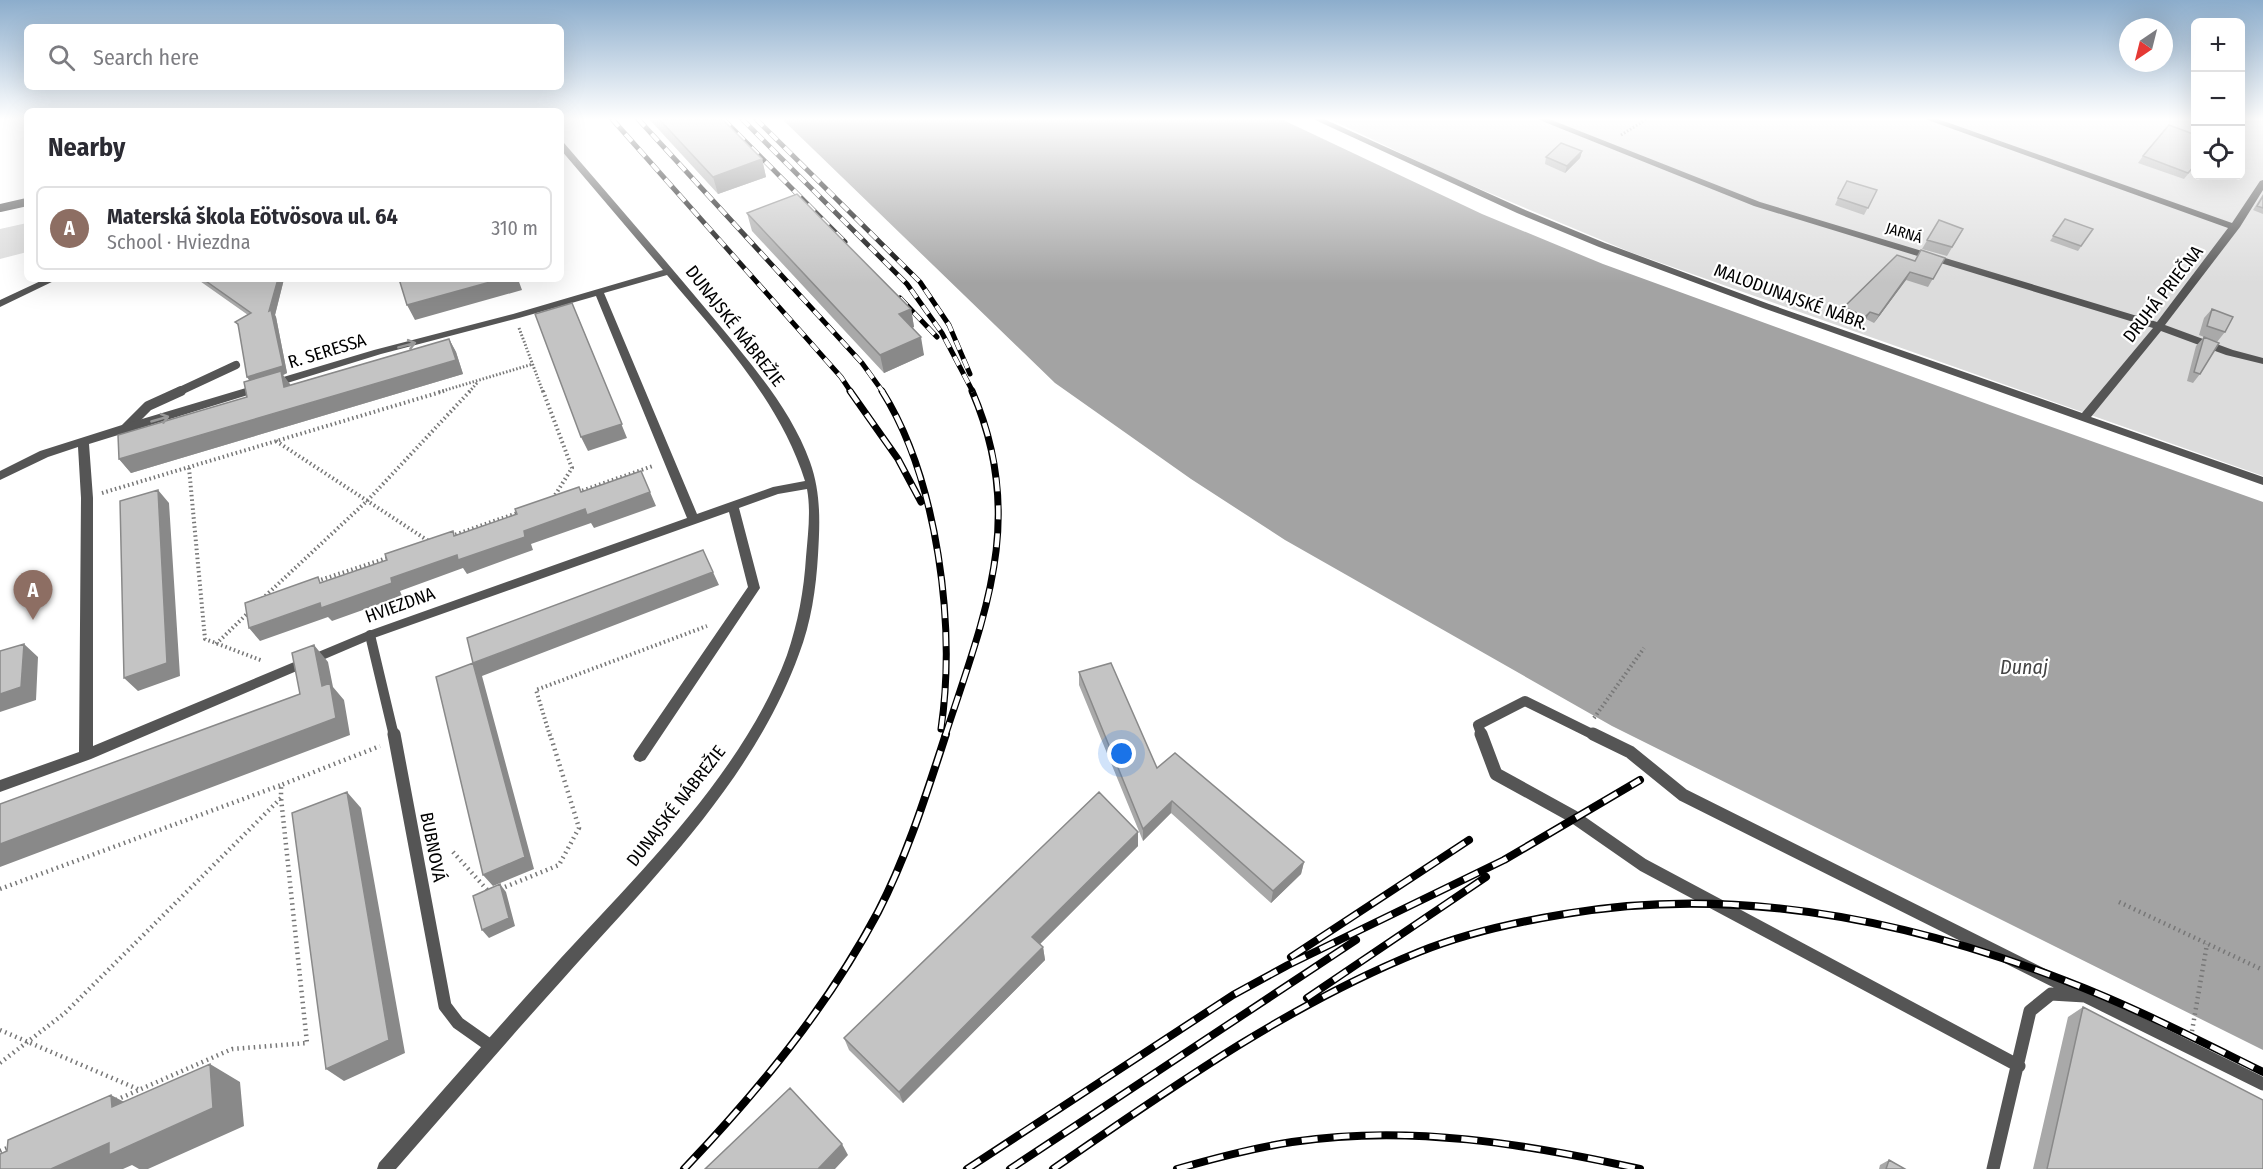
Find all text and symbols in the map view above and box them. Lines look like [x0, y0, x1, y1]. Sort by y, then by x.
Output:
north arrow [2119, 18, 2173, 72]
map controls [2191, 18, 2245, 180]
button: + [2191, 18, 2245, 72]
search box [24, 24, 564, 90]
icon: search [45, 41, 78, 74]
text: Search here [93, 44, 199, 71]
button: − [2191, 72, 2245, 126]
button: locate [2191, 126, 2245, 180]
text: Nearby [48, 132, 125, 163]
text: Materská škola Eötvösova ul. 64 [107, 203, 398, 230]
text: A [64, 216, 75, 240]
text: 310 m [491, 216, 538, 240]
street label: JARNÁ [1884, 219, 1925, 247]
text: School · Hviezdna [107, 230, 251, 254]
street label: DRUHÁ PRIEČNA [2118, 240, 2208, 347]
street label: MALODUNAJSKÉ NÁBR. [1711, 258, 1871, 335]
street label: DUNAJSKÉ NÁBREŽIE [681, 260, 790, 391]
street label: R. SERESSA [285, 329, 369, 373]
one-way arrow [397, 338, 416, 350]
one-way arrow [150, 413, 169, 424]
pin: A [14, 570, 52, 620]
street label: HVIEZDNA [362, 582, 438, 628]
water label: Dunaj [2000, 655, 2048, 679]
your location [1107, 739, 1136, 768]
street label: DUNAJSKÉ NÁBREŽIE [621, 740, 730, 871]
street label: BUBNOVÁ [415, 810, 452, 884]

